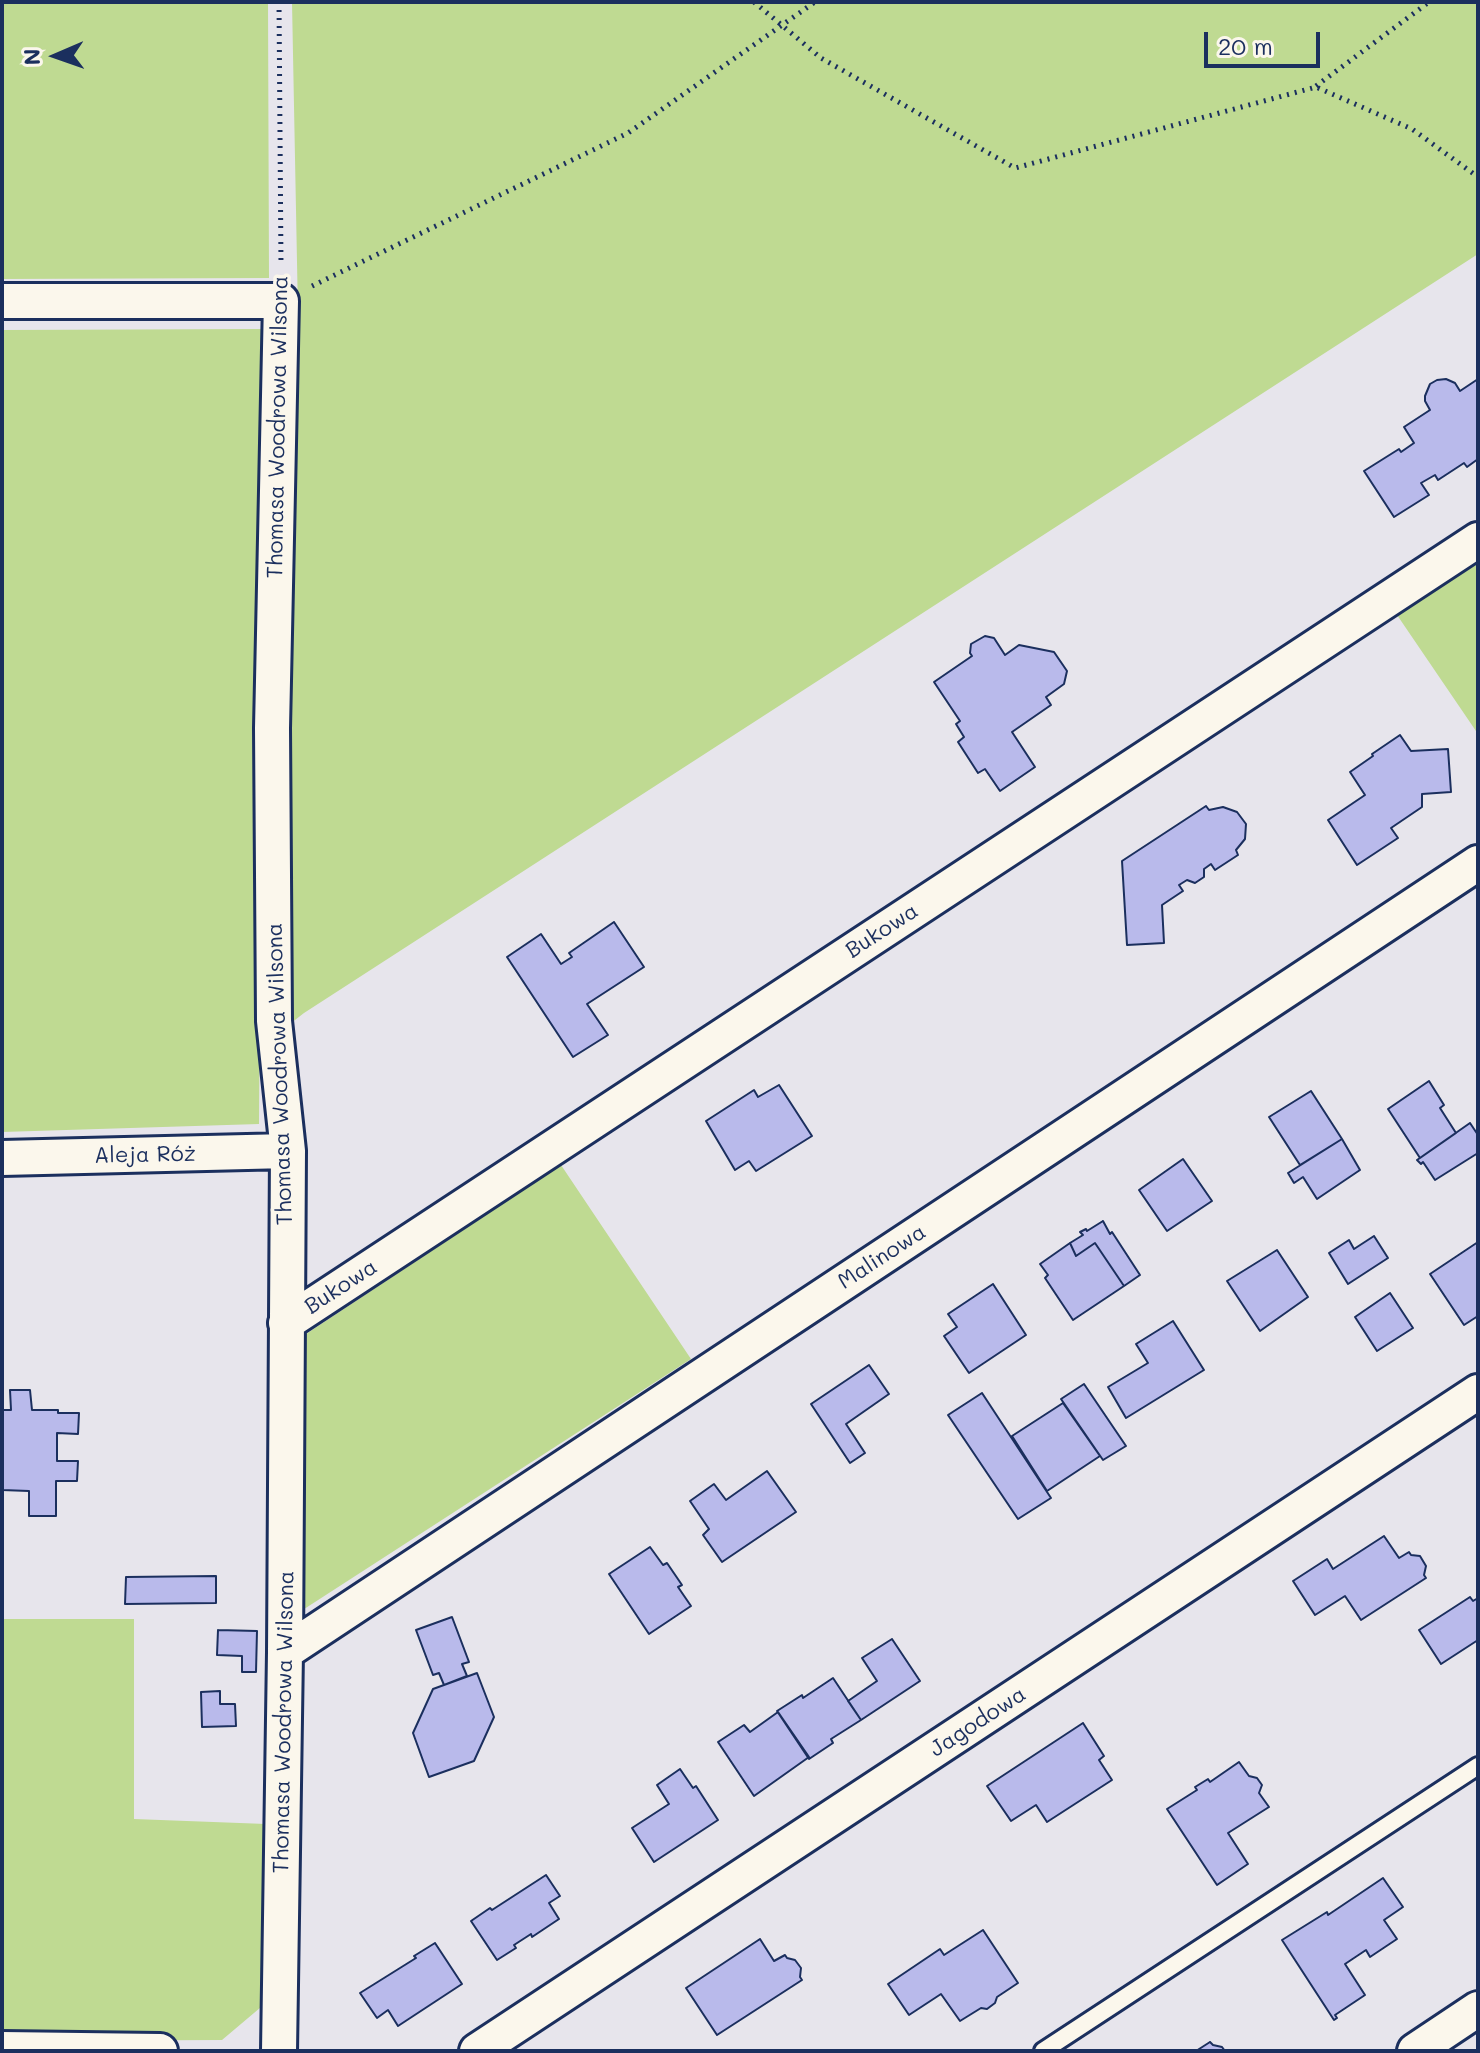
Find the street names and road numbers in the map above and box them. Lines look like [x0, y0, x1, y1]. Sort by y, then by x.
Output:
street label: Thomasa Woodrowa Wilsona [262, 275, 294, 579]
street label: Bukowa [841, 898, 923, 964]
street label: Thomasa Woodrowa Wilsona [262, 922, 298, 1226]
street label: Aleja Róż [94, 1141, 196, 1169]
street label: Malinowa [833, 1219, 931, 1295]
street label: Bukowa [300, 1254, 382, 1320]
street label: Thomasa Woodrowa Wilsona [268, 1570, 300, 1874]
street label: Jagodowa [925, 1681, 1031, 1763]

